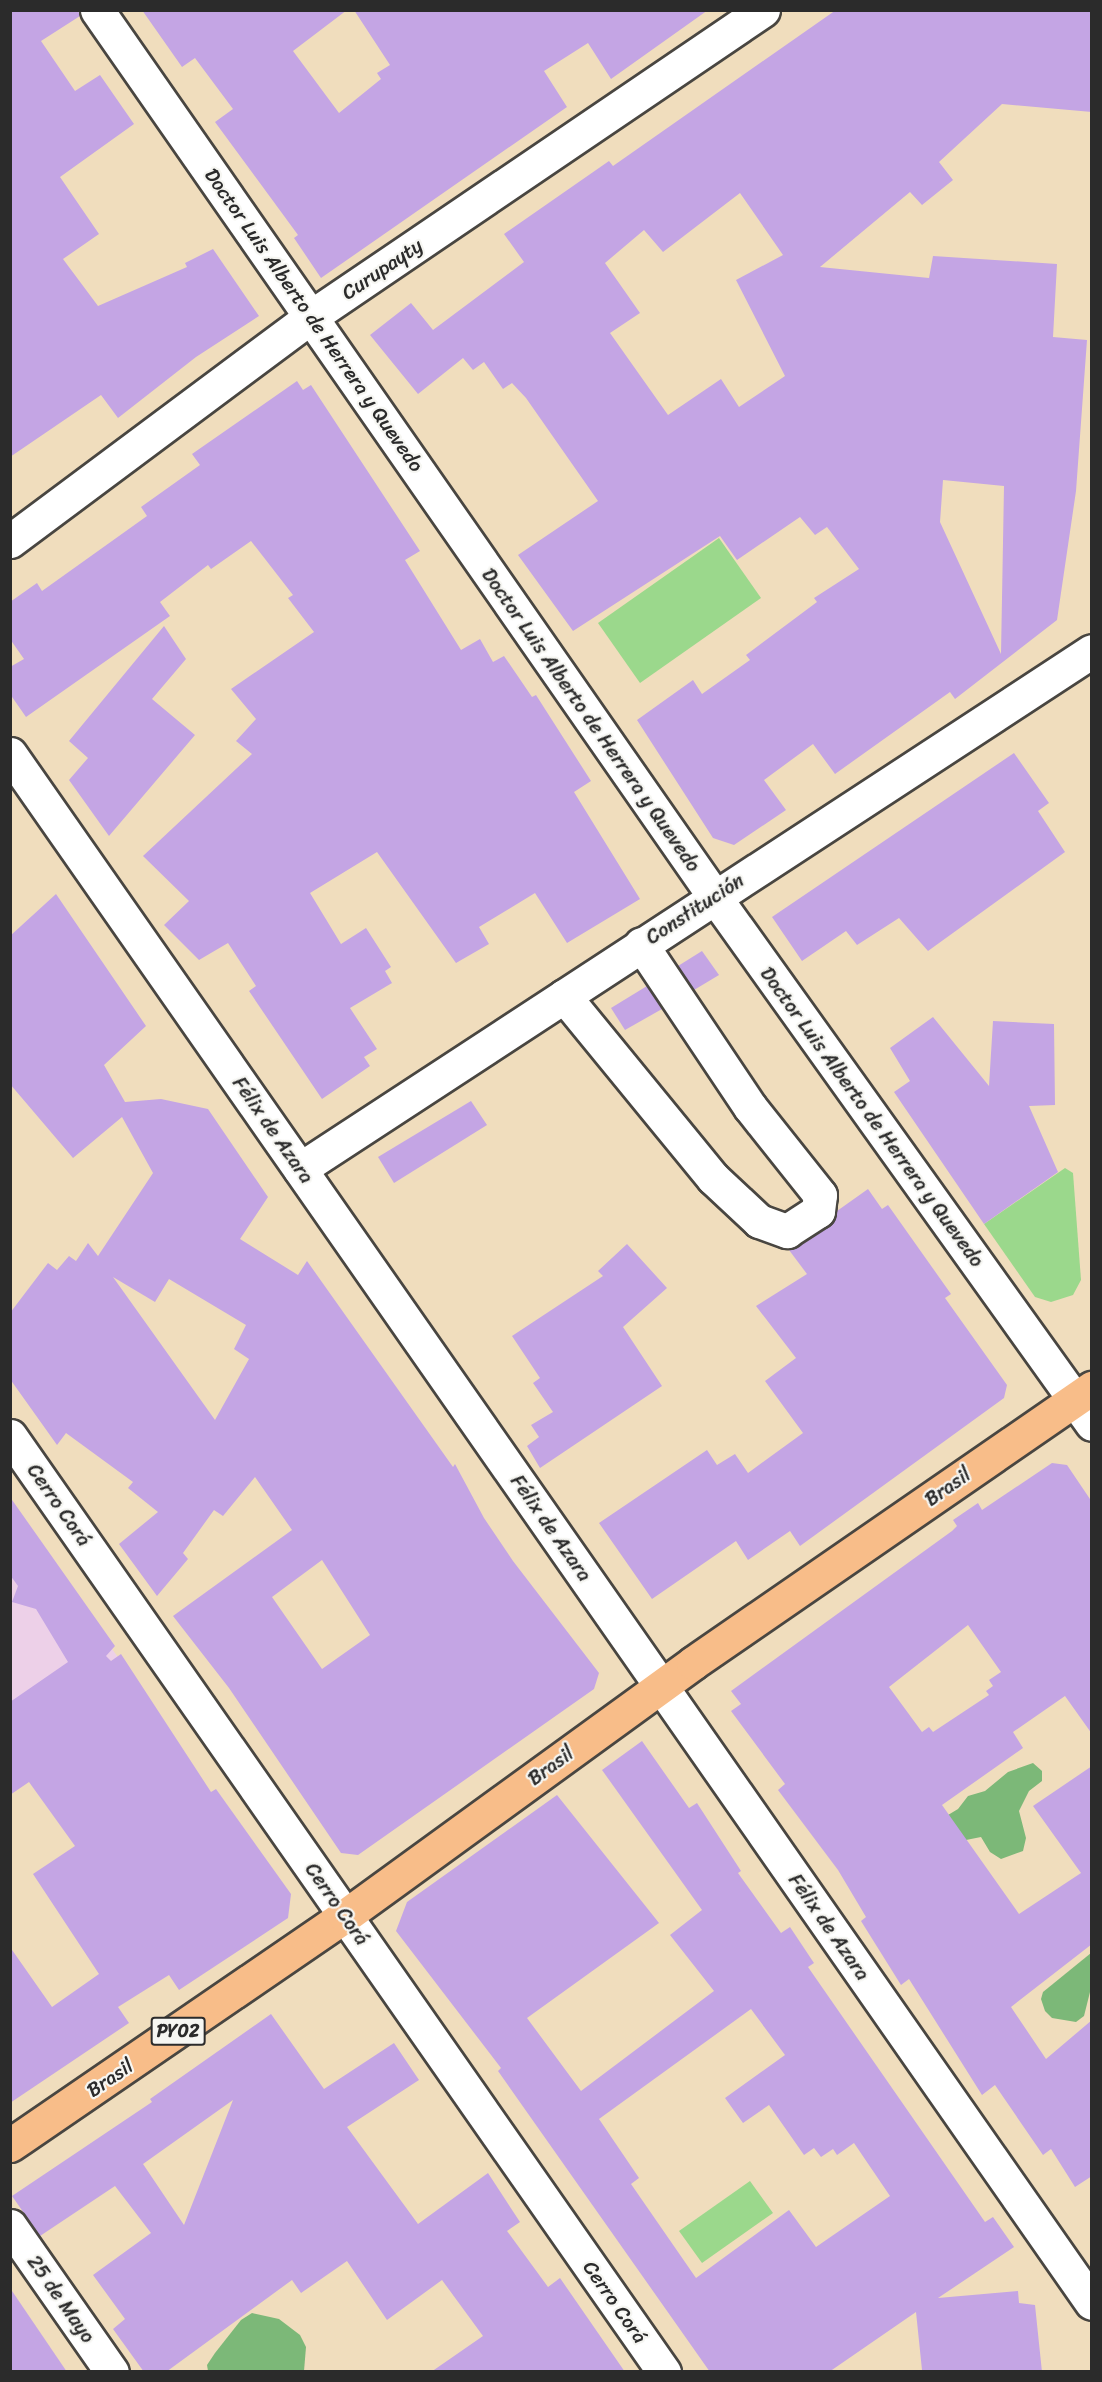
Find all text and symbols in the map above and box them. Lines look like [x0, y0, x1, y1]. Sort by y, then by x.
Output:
street label: Doctor Luis Alberto de Herrera y Quevedo [199, 163, 429, 477]
street label: Curupayty [337, 233, 427, 305]
street label: Doctor Luis Alberto de Herrera y Quevedo [476, 563, 706, 877]
street label: Constitución [641, 868, 749, 950]
street label: Doctor Luis Alberto de Herrera y Quevedo [755, 962, 989, 1272]
street label: Félix de Azara [227, 1072, 319, 1188]
street label: Cerro Corá [22, 1459, 96, 1551]
street label: Brasil [920, 1462, 976, 1512]
street label: Félix de Azara [505, 1470, 597, 1586]
street label: Brasil [523, 1741, 579, 1791]
street label: Cerro Corá [300, 1858, 374, 1950]
street label: Félix de Azara [783, 1869, 875, 1985]
road number: PY02 [150, 2016, 207, 2046]
street label: Brasil [82, 2054, 138, 2102]
street label: 25 de Mayo [22, 2250, 100, 2348]
street label: Cerro Corá [578, 2256, 652, 2348]

